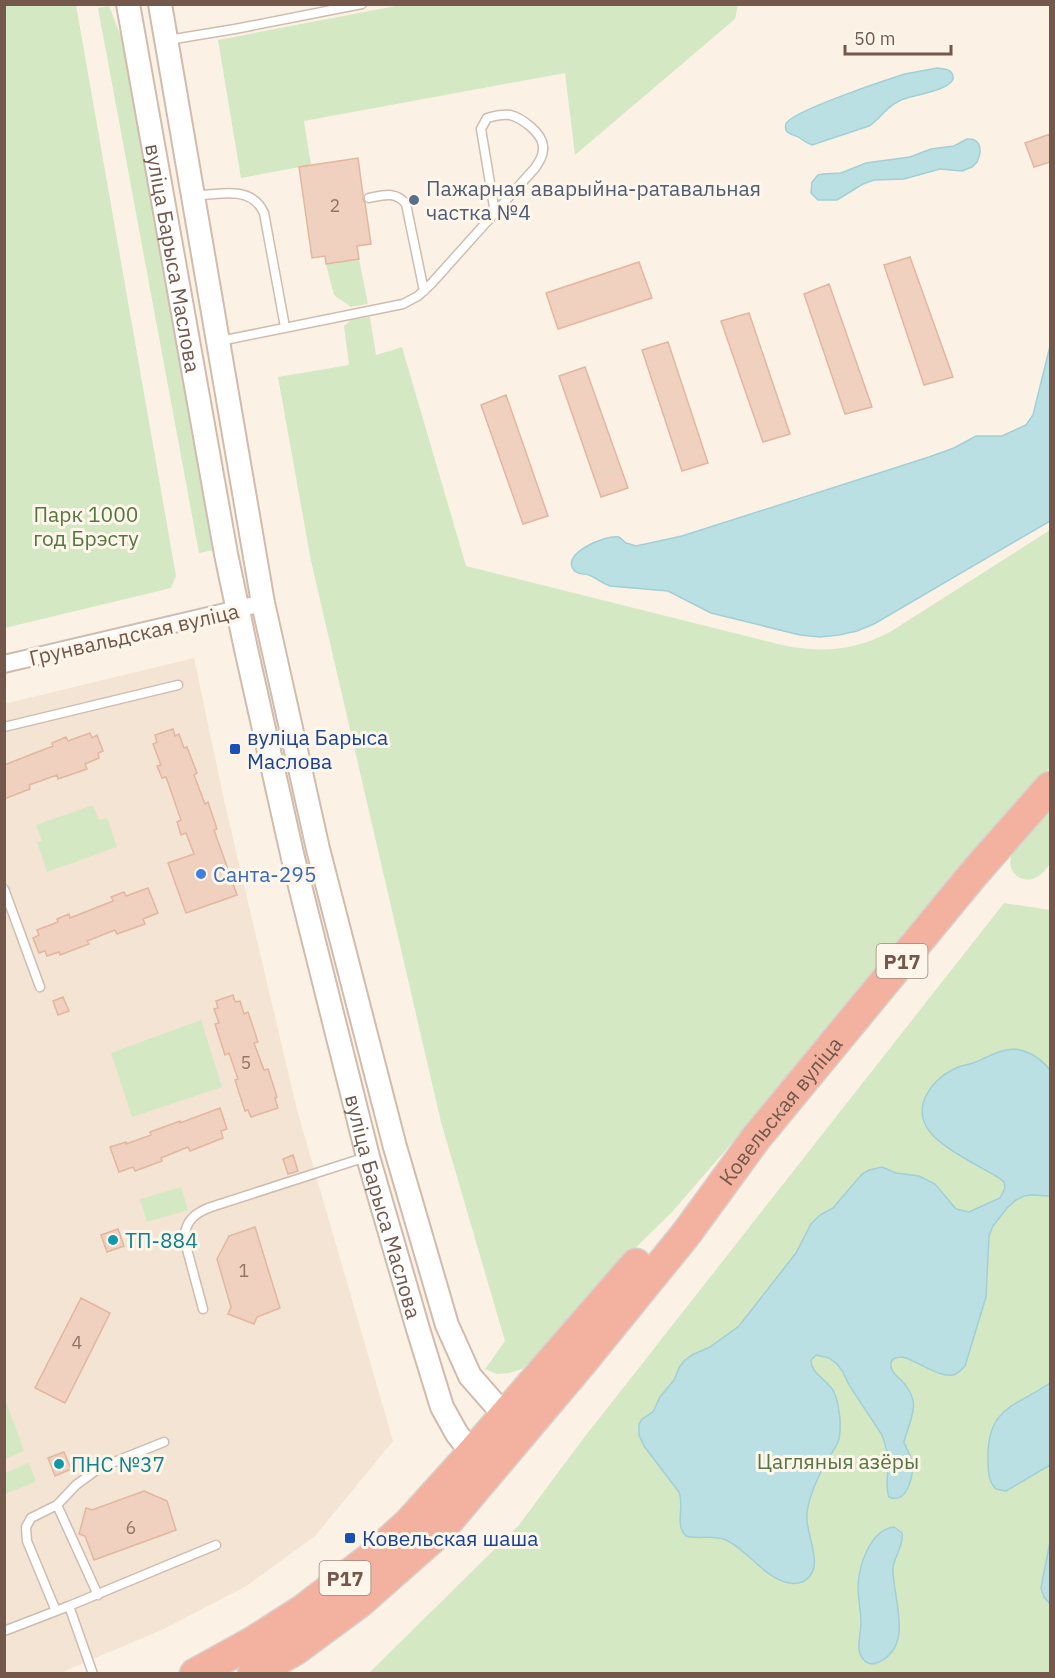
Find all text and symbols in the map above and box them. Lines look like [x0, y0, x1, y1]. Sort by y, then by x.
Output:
scale bar [845, 18, 952, 56]
text: 50 m [854, 27, 896, 50]
street label: вуліца Барыса Маслова [139, 141, 207, 375]
place label: Пажарная аварыйна-ратавальная частка №4 [426, 174, 761, 226]
marker: Пажарная аварыйна-ратавальная частка №4 [407, 193, 421, 207]
house number: 2 [330, 194, 340, 217]
park label: Парк 1000 год Брэсту [33, 500, 139, 552]
street label: Грунвальдская вуліца [26, 596, 242, 672]
place label: вуліца Барыса Маслова [247, 723, 388, 775]
marker: вуліца Барыса Маслова [228, 742, 242, 756]
place label: Санта-295 [213, 860, 317, 888]
marker: Санта-295 [194, 867, 208, 881]
road number: Р17 [876, 944, 928, 978]
street label: Ковельская вуліца [712, 1030, 848, 1191]
house number: 5 [241, 1051, 251, 1074]
street label: вуліца Барыса Маслова [339, 1091, 428, 1322]
place label: ТП-884 [125, 1226, 198, 1254]
marker: ТП-884 [106, 1233, 120, 1247]
house number: 1 [239, 1259, 249, 1282]
house number: 4 [72, 1331, 83, 1354]
park label: Цагляныя азёры [757, 1447, 919, 1475]
place label: ПНС №37 [71, 1450, 165, 1478]
marker: ПНС №37 [52, 1457, 66, 1471]
house number: 6 [126, 1516, 136, 1539]
place label: Ковельская шаша [362, 1524, 538, 1552]
marker: Ковельская шаша [343, 1531, 357, 1545]
road number: Р17 [320, 1561, 370, 1595]

